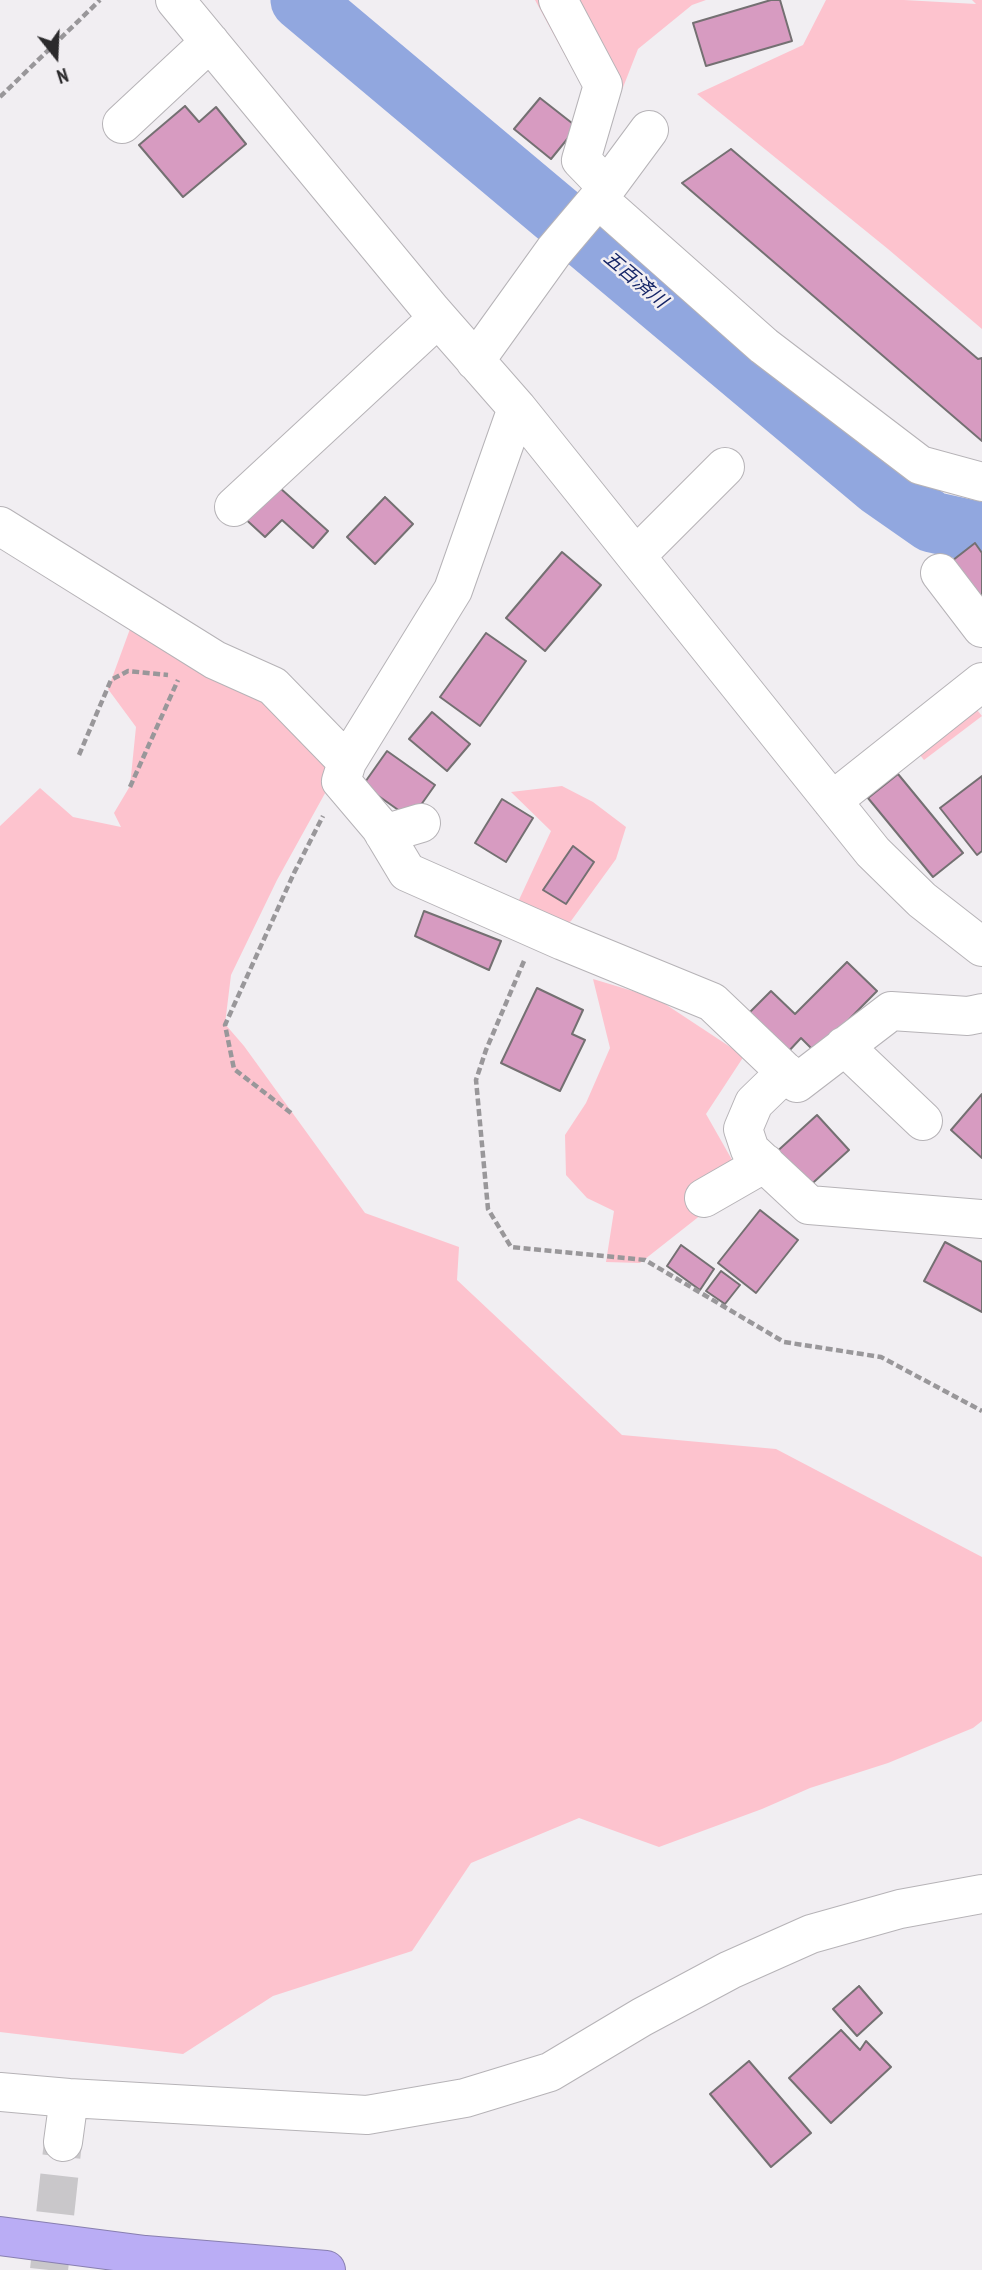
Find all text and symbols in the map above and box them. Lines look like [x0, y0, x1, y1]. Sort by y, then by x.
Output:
north arrow [21, 21, 91, 91]
text: N [54, 63, 71, 89]
water label: 五百済川 [599, 247, 671, 313]

